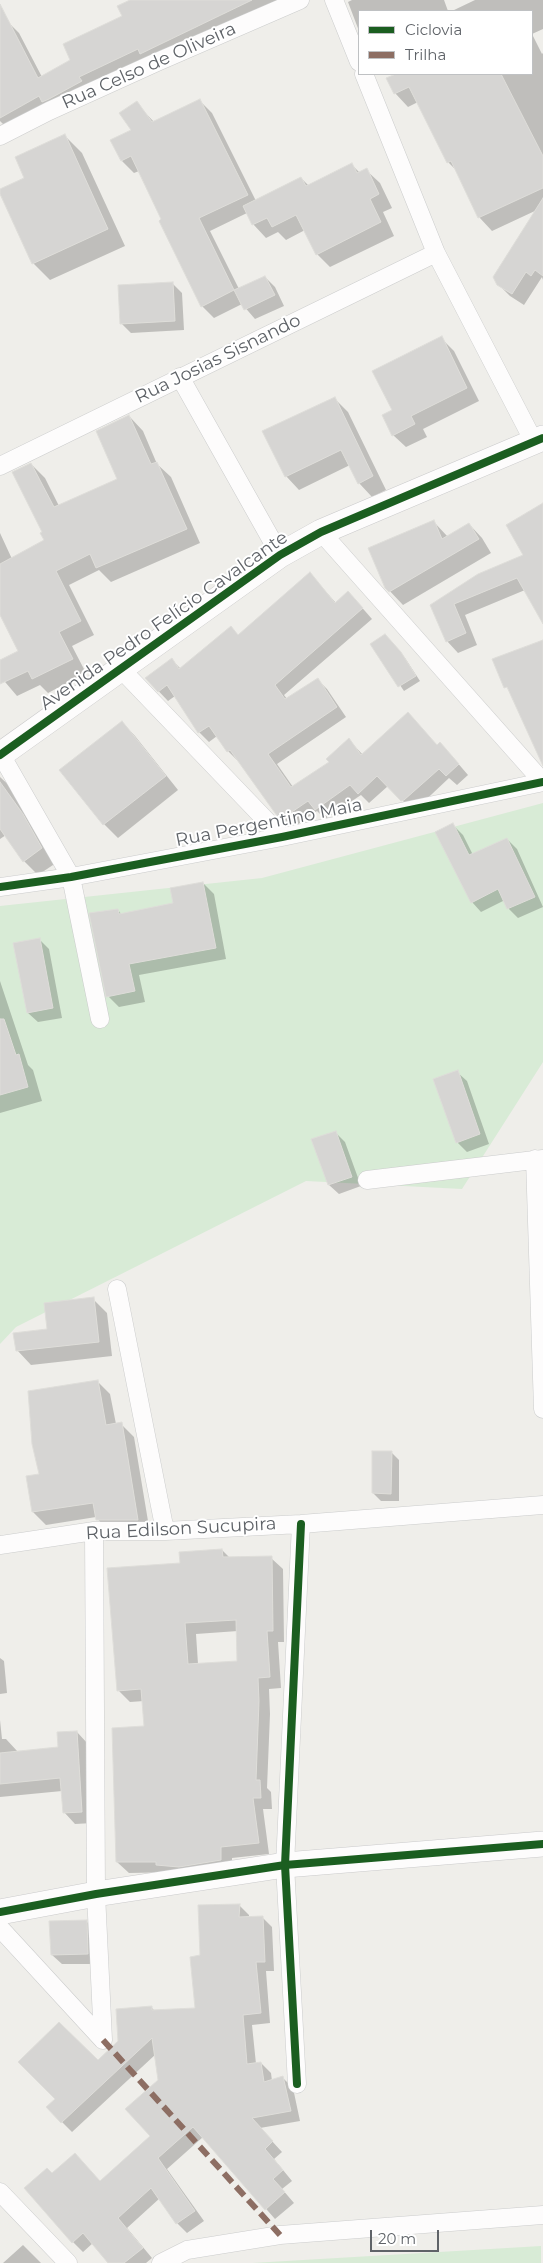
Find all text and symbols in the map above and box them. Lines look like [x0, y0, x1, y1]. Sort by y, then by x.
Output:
legend [358, 10, 533, 75]
street label: Rua Celso de Oliveira [59, 18, 239, 114]
text: Ciclovia [405, 20, 462, 39]
text: Trilha [405, 45, 446, 64]
street label: Rua Josias Sisnando [132, 309, 304, 409]
street label: Avenida Pedro Felício Cavalcante [36, 527, 292, 715]
street label: Rua Pergentino Maia [174, 794, 364, 852]
street label: Rua Edilson Sucupira [85, 1513, 277, 1545]
scale bar [373, 2220, 442, 2252]
text: 20 m [378, 2229, 416, 2248]

